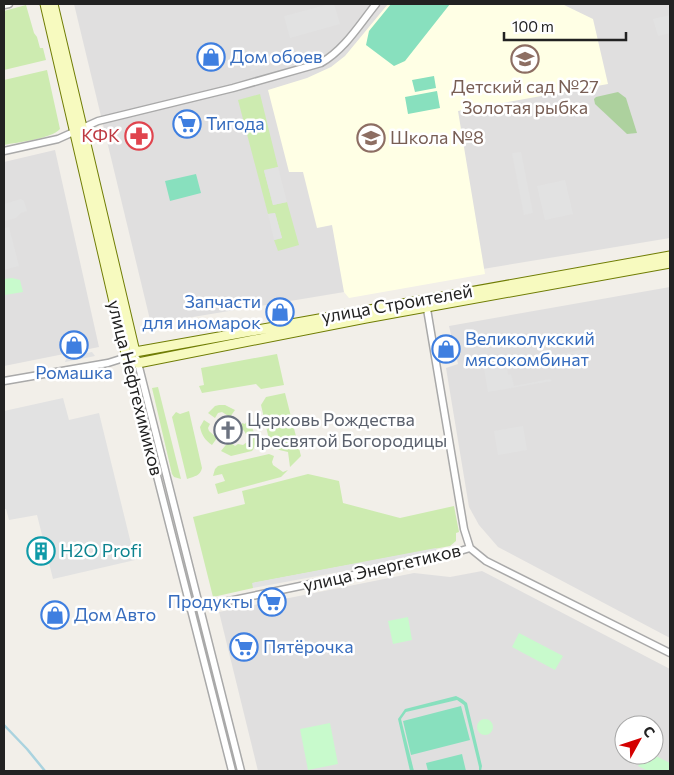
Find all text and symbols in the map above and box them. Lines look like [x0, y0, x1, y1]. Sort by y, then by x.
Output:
scale bar [504, 10, 626, 42]
text: 100 m [512, 17, 554, 35]
shop icon: Дом обоев [196, 42, 226, 72]
school or university icon: Детский сад №27 Золотая рыбка [510, 44, 540, 74]
place label: Дом обоев [230, 45, 323, 67]
place label: Детский сад №27 Золотая рыбка [451, 75, 599, 118]
supermarket icon: Тигода [172, 109, 202, 139]
place label: Тигода [206, 112, 265, 134]
pharmacy icon: КФК [124, 121, 154, 151]
school or university icon: Школа №8 [356, 123, 386, 153]
place label: КФК [81, 124, 120, 146]
place label: Школа №8 [390, 126, 484, 148]
street label: улица Строителей [320, 279, 474, 327]
place label: Запчасти для иномарок [142, 290, 261, 333]
shop icon: Запчасти для иномарок [265, 297, 295, 327]
street label: улица Нефтехимиков [104, 298, 168, 478]
place label: Великолукский мясокомбинат [465, 327, 595, 370]
shop icon: Ромашка [59, 330, 89, 360]
shop icon: Великолукский мясокомбинат [431, 334, 461, 364]
place label: Ромашка [35, 361, 113, 383]
place label: Церковь Рождества Пресвятой Богородицы [247, 408, 447, 451]
church icon: Церковь Рождества Пресвятой Богородицы [213, 415, 243, 445]
building icon: H2O Profi [26, 536, 56, 566]
street label: улица Энергетиков [301, 538, 463, 596]
place label: H2O Profi [60, 539, 142, 561]
supermarket icon: Продукты [257, 587, 287, 617]
place label: Продукты [168, 590, 253, 612]
shop icon: Дом Авто [40, 600, 70, 630]
place label: Дом Авто [74, 603, 156, 625]
supermarket icon: Пятёрочка [229, 632, 259, 662]
place label: Пятёрочка [263, 635, 354, 657]
north arrow [614, 715, 664, 765]
text: С [640, 722, 659, 740]

